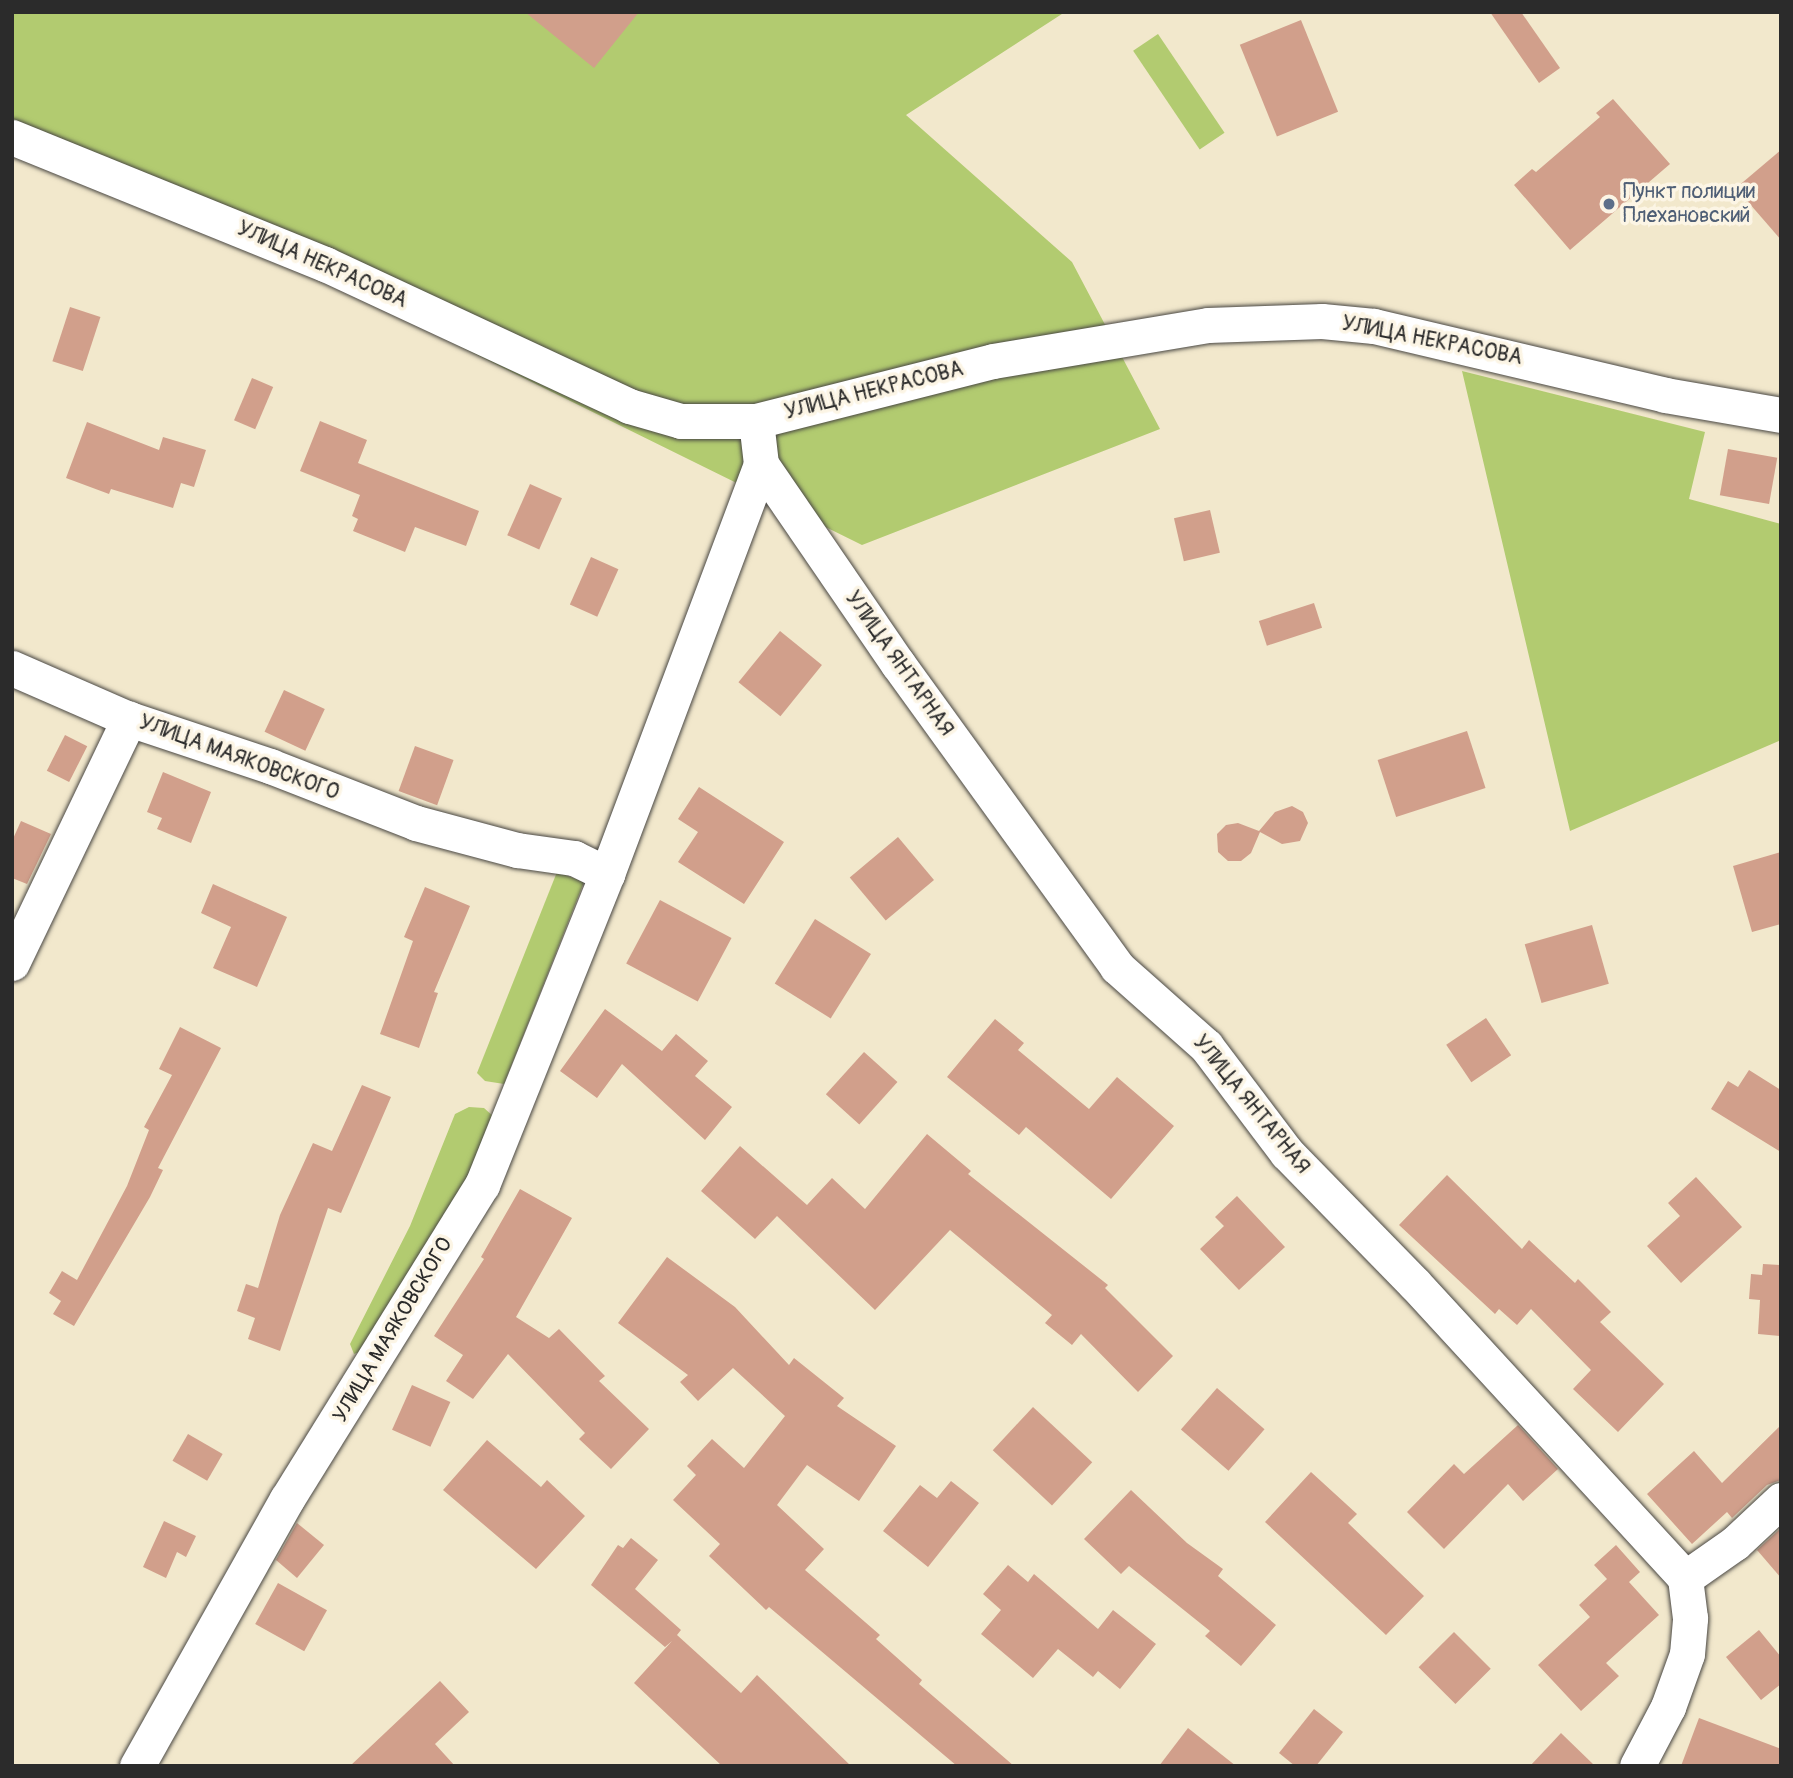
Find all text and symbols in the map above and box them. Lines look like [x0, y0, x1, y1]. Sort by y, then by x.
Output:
place label: Пункт полиции Плехановский [1623, 179, 1755, 229]
marker: Пункт полиции Плехановский [1601, 196, 1617, 212]
street label: УЛИЦА НЕКРАСОВА [233, 216, 411, 314]
street label: УЛИЦА НЕКРАСОВА [1340, 311, 1524, 371]
street label: УЛИЦА НЕКРАСОВА [782, 357, 966, 425]
street label: УЛИЦА ЯНТАРНАЯ [840, 587, 958, 741]
street label: УЛИЦА МАЯКОВСКОГО [136, 710, 342, 806]
street label: УЛИЦА ЯНТАРНАЯ [1187, 1031, 1315, 1179]
street label: УЛИЦА МАЯКОВСКОГО [328, 1233, 458, 1427]

